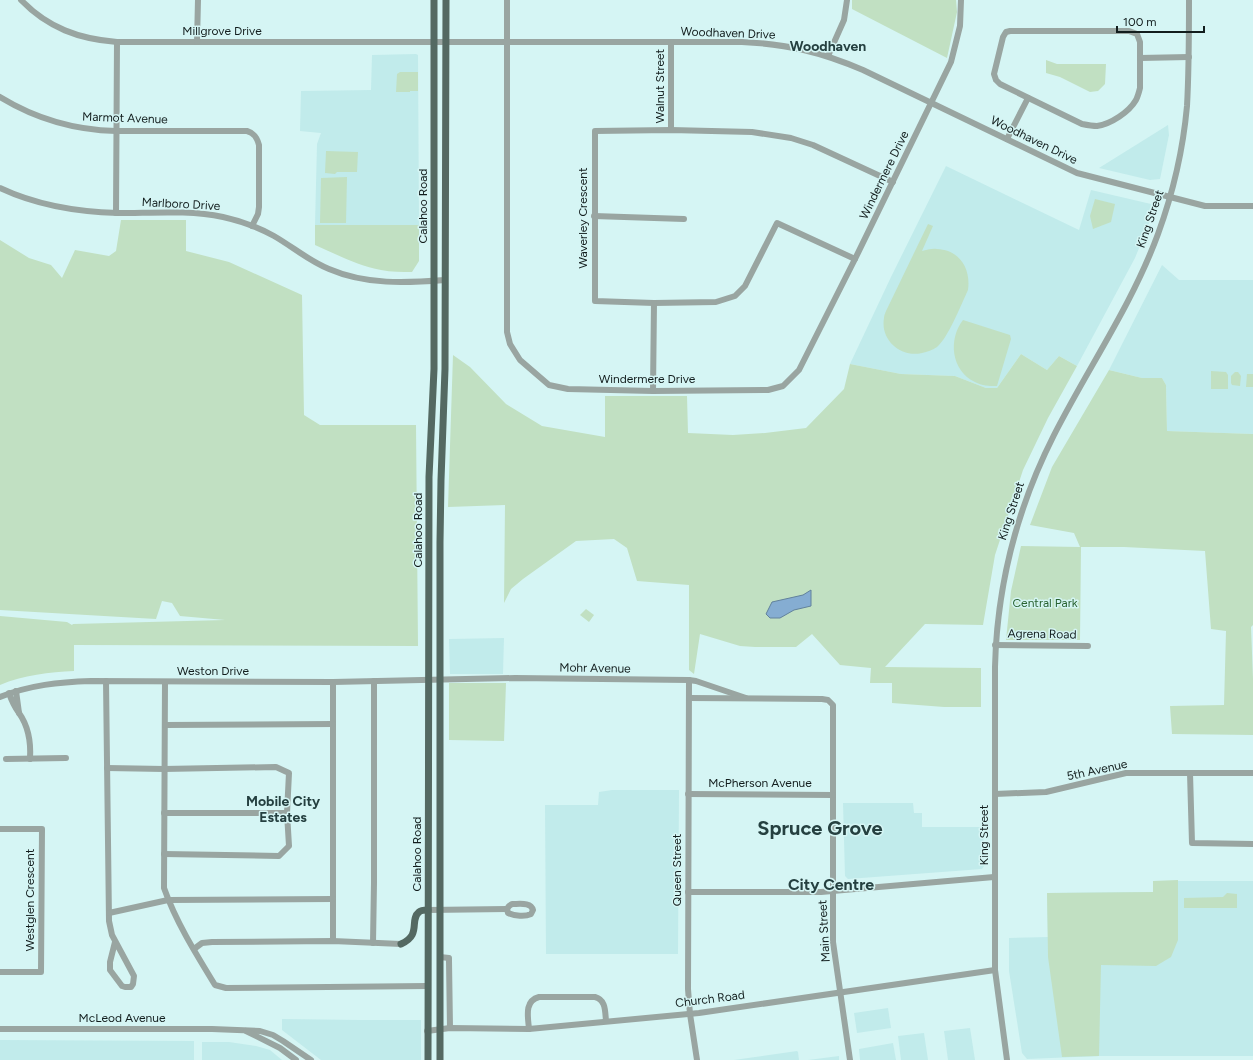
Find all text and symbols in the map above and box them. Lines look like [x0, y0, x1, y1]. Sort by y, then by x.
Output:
scale bar [1117, 8, 1204, 34]
text: 100 m [1123, 15, 1157, 29]
street label: Millgrove Drive [182, 24, 262, 38]
street label: Woodhaven Drive [680, 24, 776, 42]
district label: Woodhaven [790, 38, 866, 55]
street label: Walnut Street [653, 48, 667, 123]
street label: Marmot Avenue [82, 110, 168, 127]
street label: Woodhaven Drive [988, 113, 1080, 167]
street label: Windermere Drive [857, 128, 912, 222]
street label: Waverley Crescent [576, 167, 590, 269]
street label: Calahoo Road [416, 169, 430, 243]
street label: King Street [1134, 188, 1167, 250]
street label: Marlboro Drive [141, 195, 221, 213]
street label: Windermere Drive [599, 372, 696, 386]
street label: King Street [995, 480, 1027, 542]
street label: Calahoo Road [411, 493, 425, 567]
park label: Central Park [1012, 596, 1078, 610]
street label: Agrena Road [1007, 626, 1077, 642]
street label: Mohr Avenue [559, 660, 631, 676]
street label: Weston Drive [177, 664, 249, 678]
street label: 5th Avenue [1065, 757, 1129, 783]
street label: McPherson Avenue [708, 776, 812, 790]
district label: Mobile City Estates [246, 793, 321, 826]
street label: King Street [977, 804, 991, 865]
district label: Spruce Grove [757, 816, 883, 840]
street label: Calahoo Road [410, 817, 424, 891]
street label: Queen Street [670, 833, 684, 906]
street label: Westglen Crescent [23, 848, 37, 951]
district label: City Centre [788, 875, 874, 894]
street label: Main Street [815, 899, 833, 962]
street label: Church Road [674, 988, 746, 1010]
street label: McLeod Avenue [79, 1011, 166, 1025]

